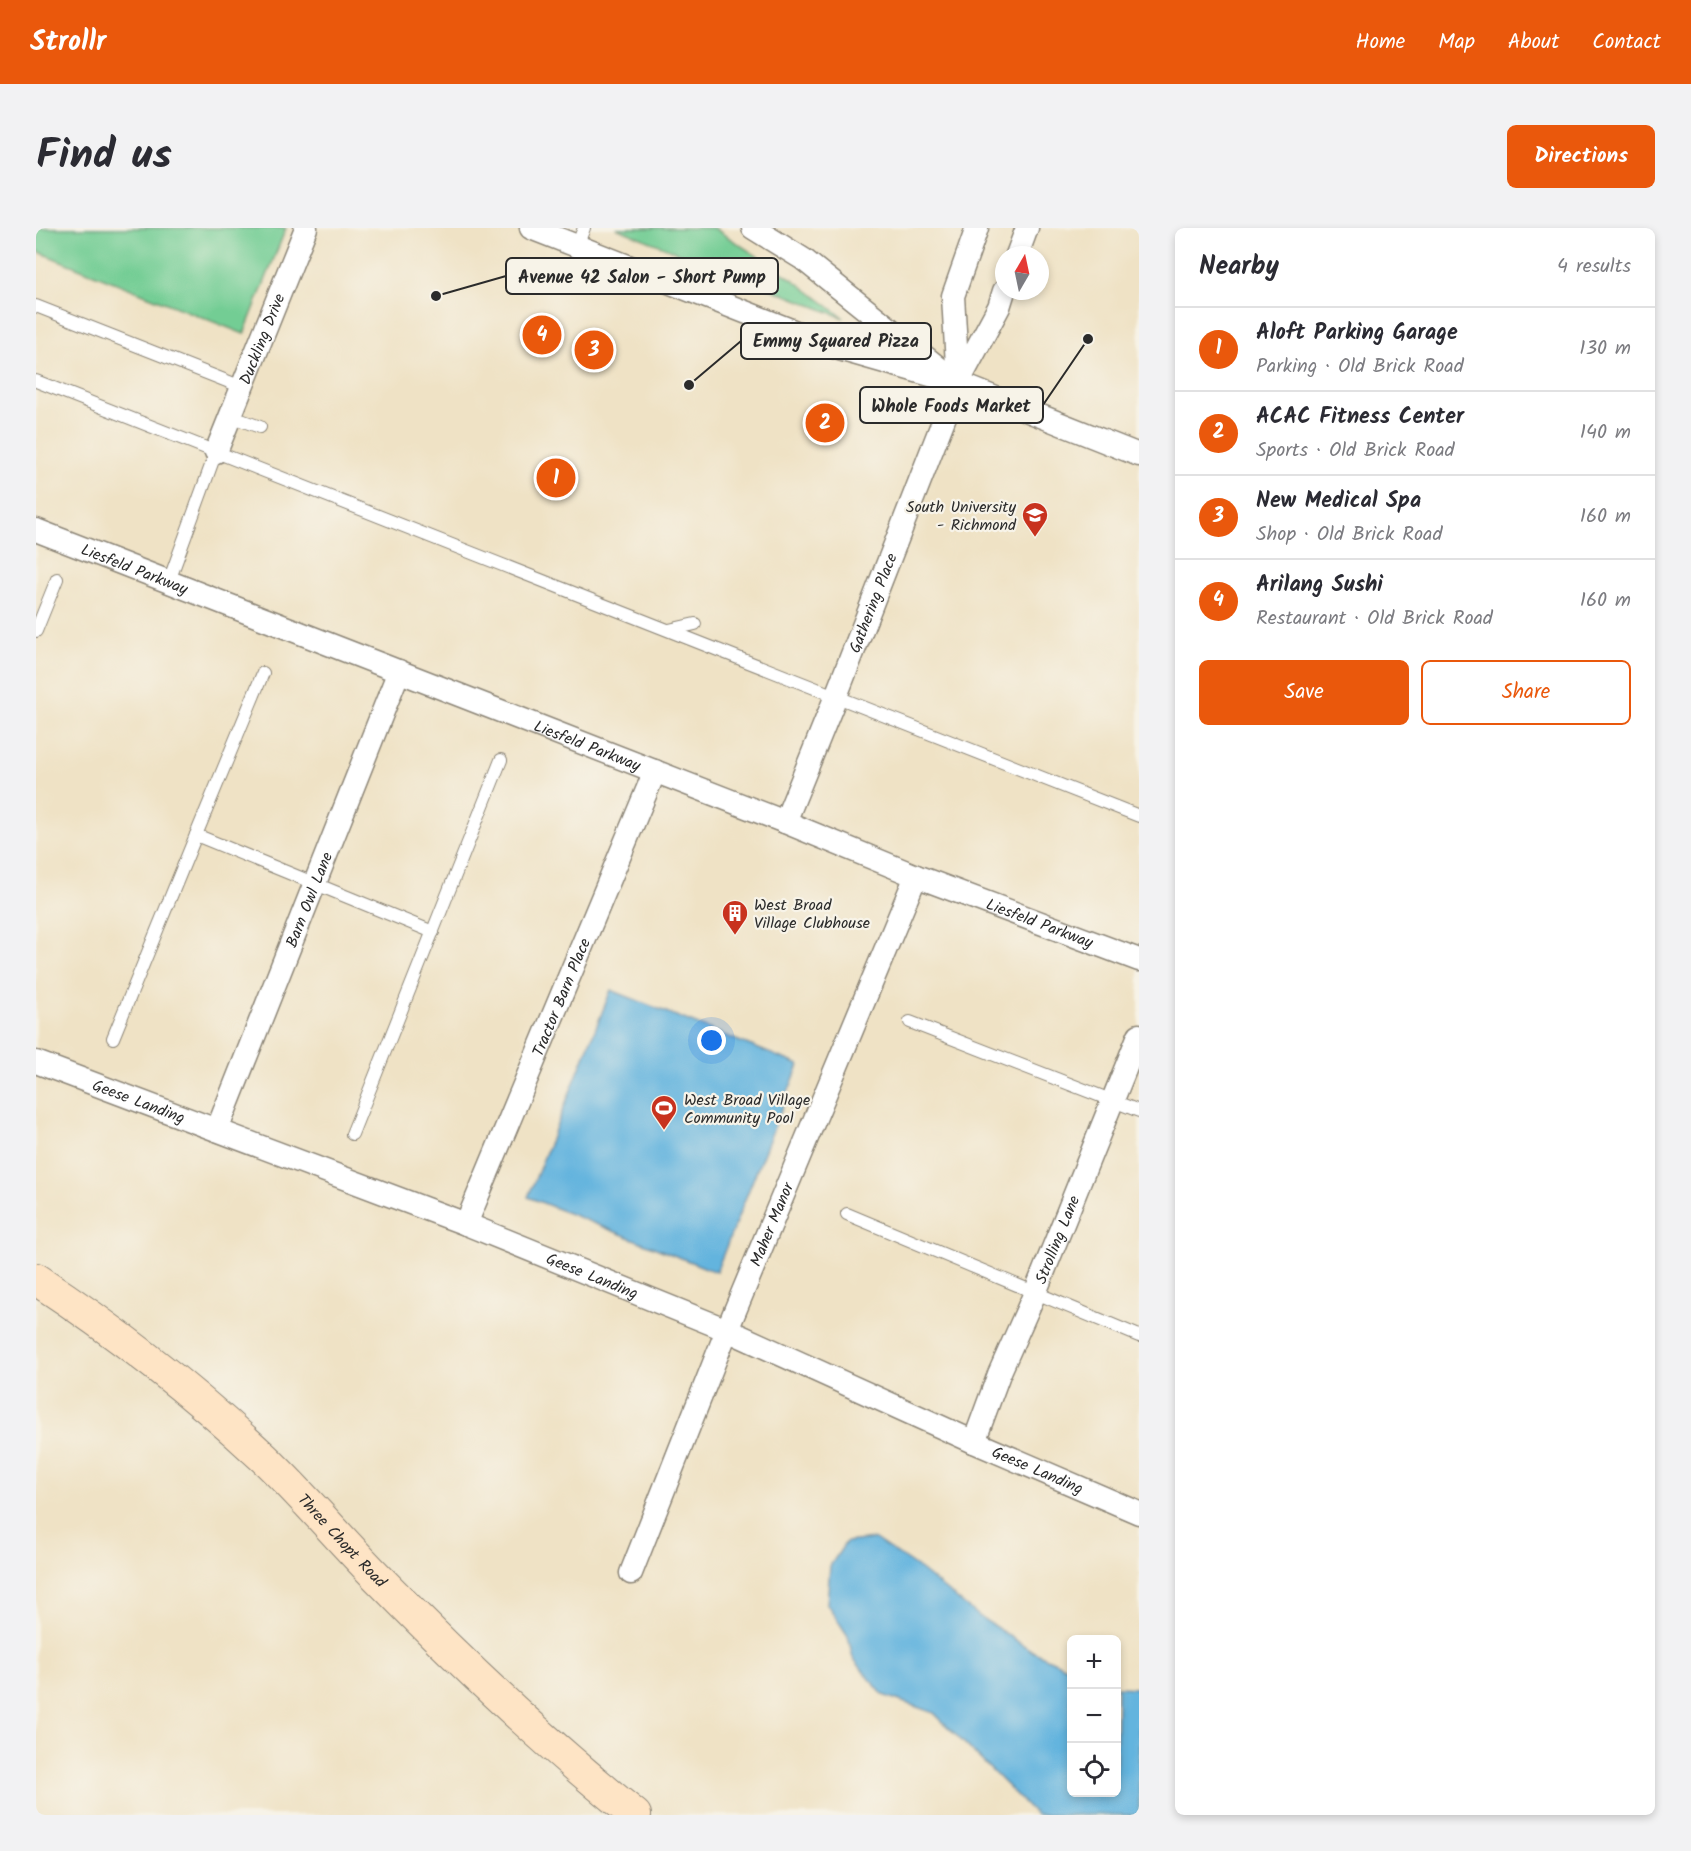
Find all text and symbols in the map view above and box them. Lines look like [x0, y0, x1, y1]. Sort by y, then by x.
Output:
text: Strollr [30, 20, 106, 65]
text: Home [1356, 26, 1405, 59]
text: Map [1438, 26, 1475, 59]
text: About [1508, 26, 1559, 59]
text: Contact [1592, 26, 1661, 59]
text: Find us [36, 123, 172, 190]
button: Directions [1507, 125, 1655, 188]
north arrow [995, 246, 1049, 300]
text: Nearby [1199, 246, 1279, 288]
text: 4 results [1557, 251, 1631, 283]
callout: Avenue 42 Salon - Short Pump [506, 258, 778, 294]
text: Avenue 42 Salon - Short Pump [518, 264, 766, 293]
street label: Duckling Drive [233, 290, 292, 389]
pin: 4 [522, 312, 562, 358]
text: Aloft Parking Garage [1256, 316, 1458, 351]
callout: Emmy Squared Pizza [741, 323, 931, 359]
pin: 3 [574, 328, 614, 372]
text: Emmy Squared Pizza [753, 328, 919, 357]
text: 1 [1215, 333, 1222, 365]
text: 130 m [1579, 333, 1631, 365]
text: Parking · Old Brick Road [1256, 351, 1464, 383]
callout: Whole Foods Market [860, 387, 1043, 423]
text: Whole Foods Market [871, 393, 1032, 422]
pin: 2 [806, 400, 844, 446]
text: ACAC Fitness Center [1256, 400, 1464, 435]
text: 2 [1213, 417, 1224, 449]
text: 140 m [1580, 417, 1631, 449]
text: Sports · Old Brick Road [1256, 435, 1455, 467]
pin: 1 [536, 456, 576, 500]
text: New Medical Spa [1256, 484, 1421, 519]
place label: South University - Richmond [906, 495, 1017, 538]
school or university icon: South University - Richmond [1020, 500, 1050, 538]
text: 3 [1213, 501, 1224, 533]
text: 160 m [1580, 501, 1631, 533]
text: Shop · Old Brick Road [1256, 519, 1442, 551]
street label: Liesfeld Parkway [77, 538, 192, 602]
street label: Gathering Place [843, 550, 905, 657]
text: Arilang Sushi [1256, 568, 1383, 603]
text: 4 [1213, 585, 1224, 617]
text: 160 m [1580, 585, 1631, 617]
text: Restaurant · Old Brick Road [1256, 603, 1493, 635]
button: Save [1199, 660, 1409, 725]
button: Share [1421, 660, 1631, 725]
street label: Liesfeld Parkway [530, 714, 645, 779]
street label: Barn Owl Lane [280, 849, 340, 952]
street label: Liesfeld Parkway [982, 892, 1097, 956]
place label: West Broad Village Clubhouse [754, 893, 870, 936]
building icon: West Broad Village Clubhouse [720, 898, 750, 936]
street label: Tractor Barn Place [526, 935, 598, 1061]
your location [697, 1026, 726, 1055]
street label: Geese Landing [88, 1073, 188, 1131]
place label: West Broad Village Community Pool [684, 1088, 810, 1131]
sports icon: West Broad Village Community Pool [649, 1093, 679, 1131]
street label: Maher Manor [744, 1177, 802, 1270]
street label: Strolling Lane [1029, 1192, 1087, 1288]
street label: Geese Landing [542, 1247, 642, 1307]
street label: Geese Landing [988, 1440, 1087, 1502]
street label: Three Chopt Road [291, 1488, 393, 1595]
map controls [1067, 1635, 1121, 1797]
button: + [1067, 1635, 1121, 1689]
button: − [1067, 1689, 1121, 1743]
button: locate [1067, 1743, 1121, 1797]

